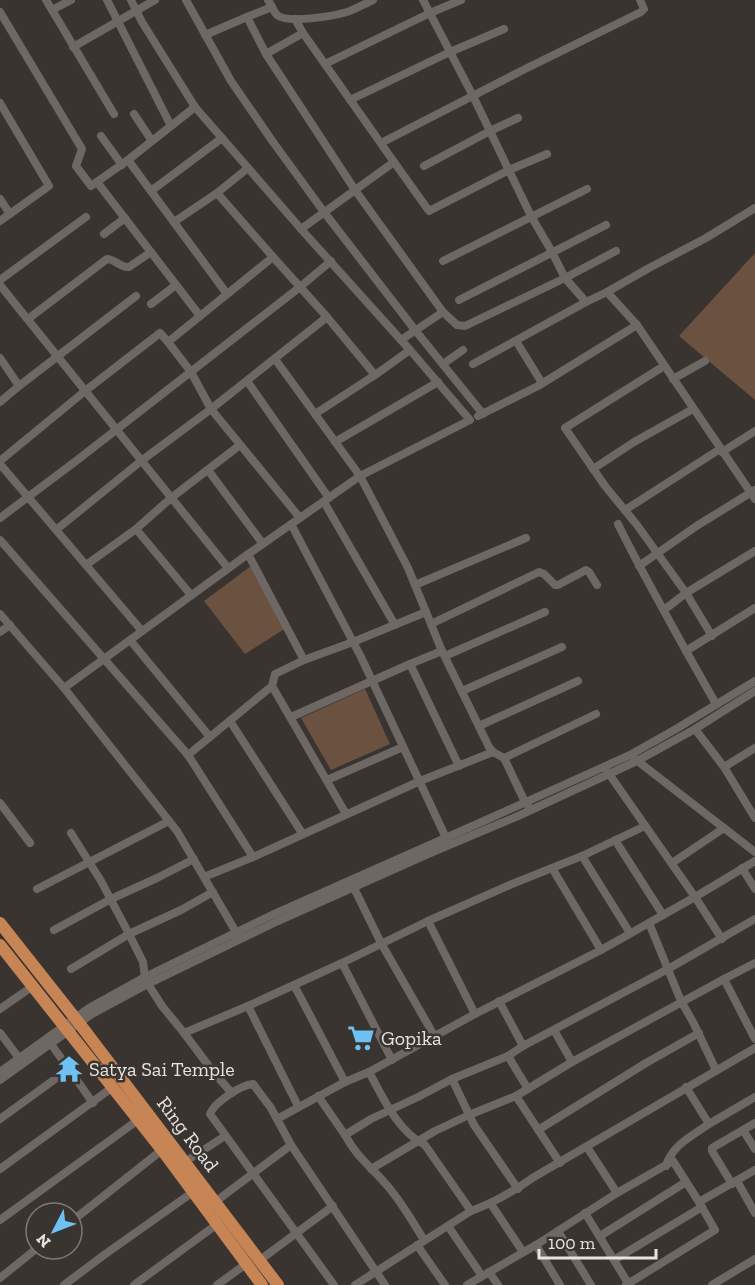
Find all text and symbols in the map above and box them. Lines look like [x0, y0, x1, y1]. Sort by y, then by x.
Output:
supermarket icon: Gopika [346, 1023, 376, 1053]
place label: Gopika [381, 1026, 442, 1050]
temple icon: Satya Sai Temple [54, 1054, 84, 1084]
place label: Satya Sai Temple [89, 1057, 235, 1081]
street label: Ring Road [152, 1092, 224, 1176]
north arrow [24, 1201, 84, 1261]
scale bar [539, 1222, 656, 1260]
text: N [32, 1230, 54, 1252]
text: 100 m [548, 1232, 596, 1254]

